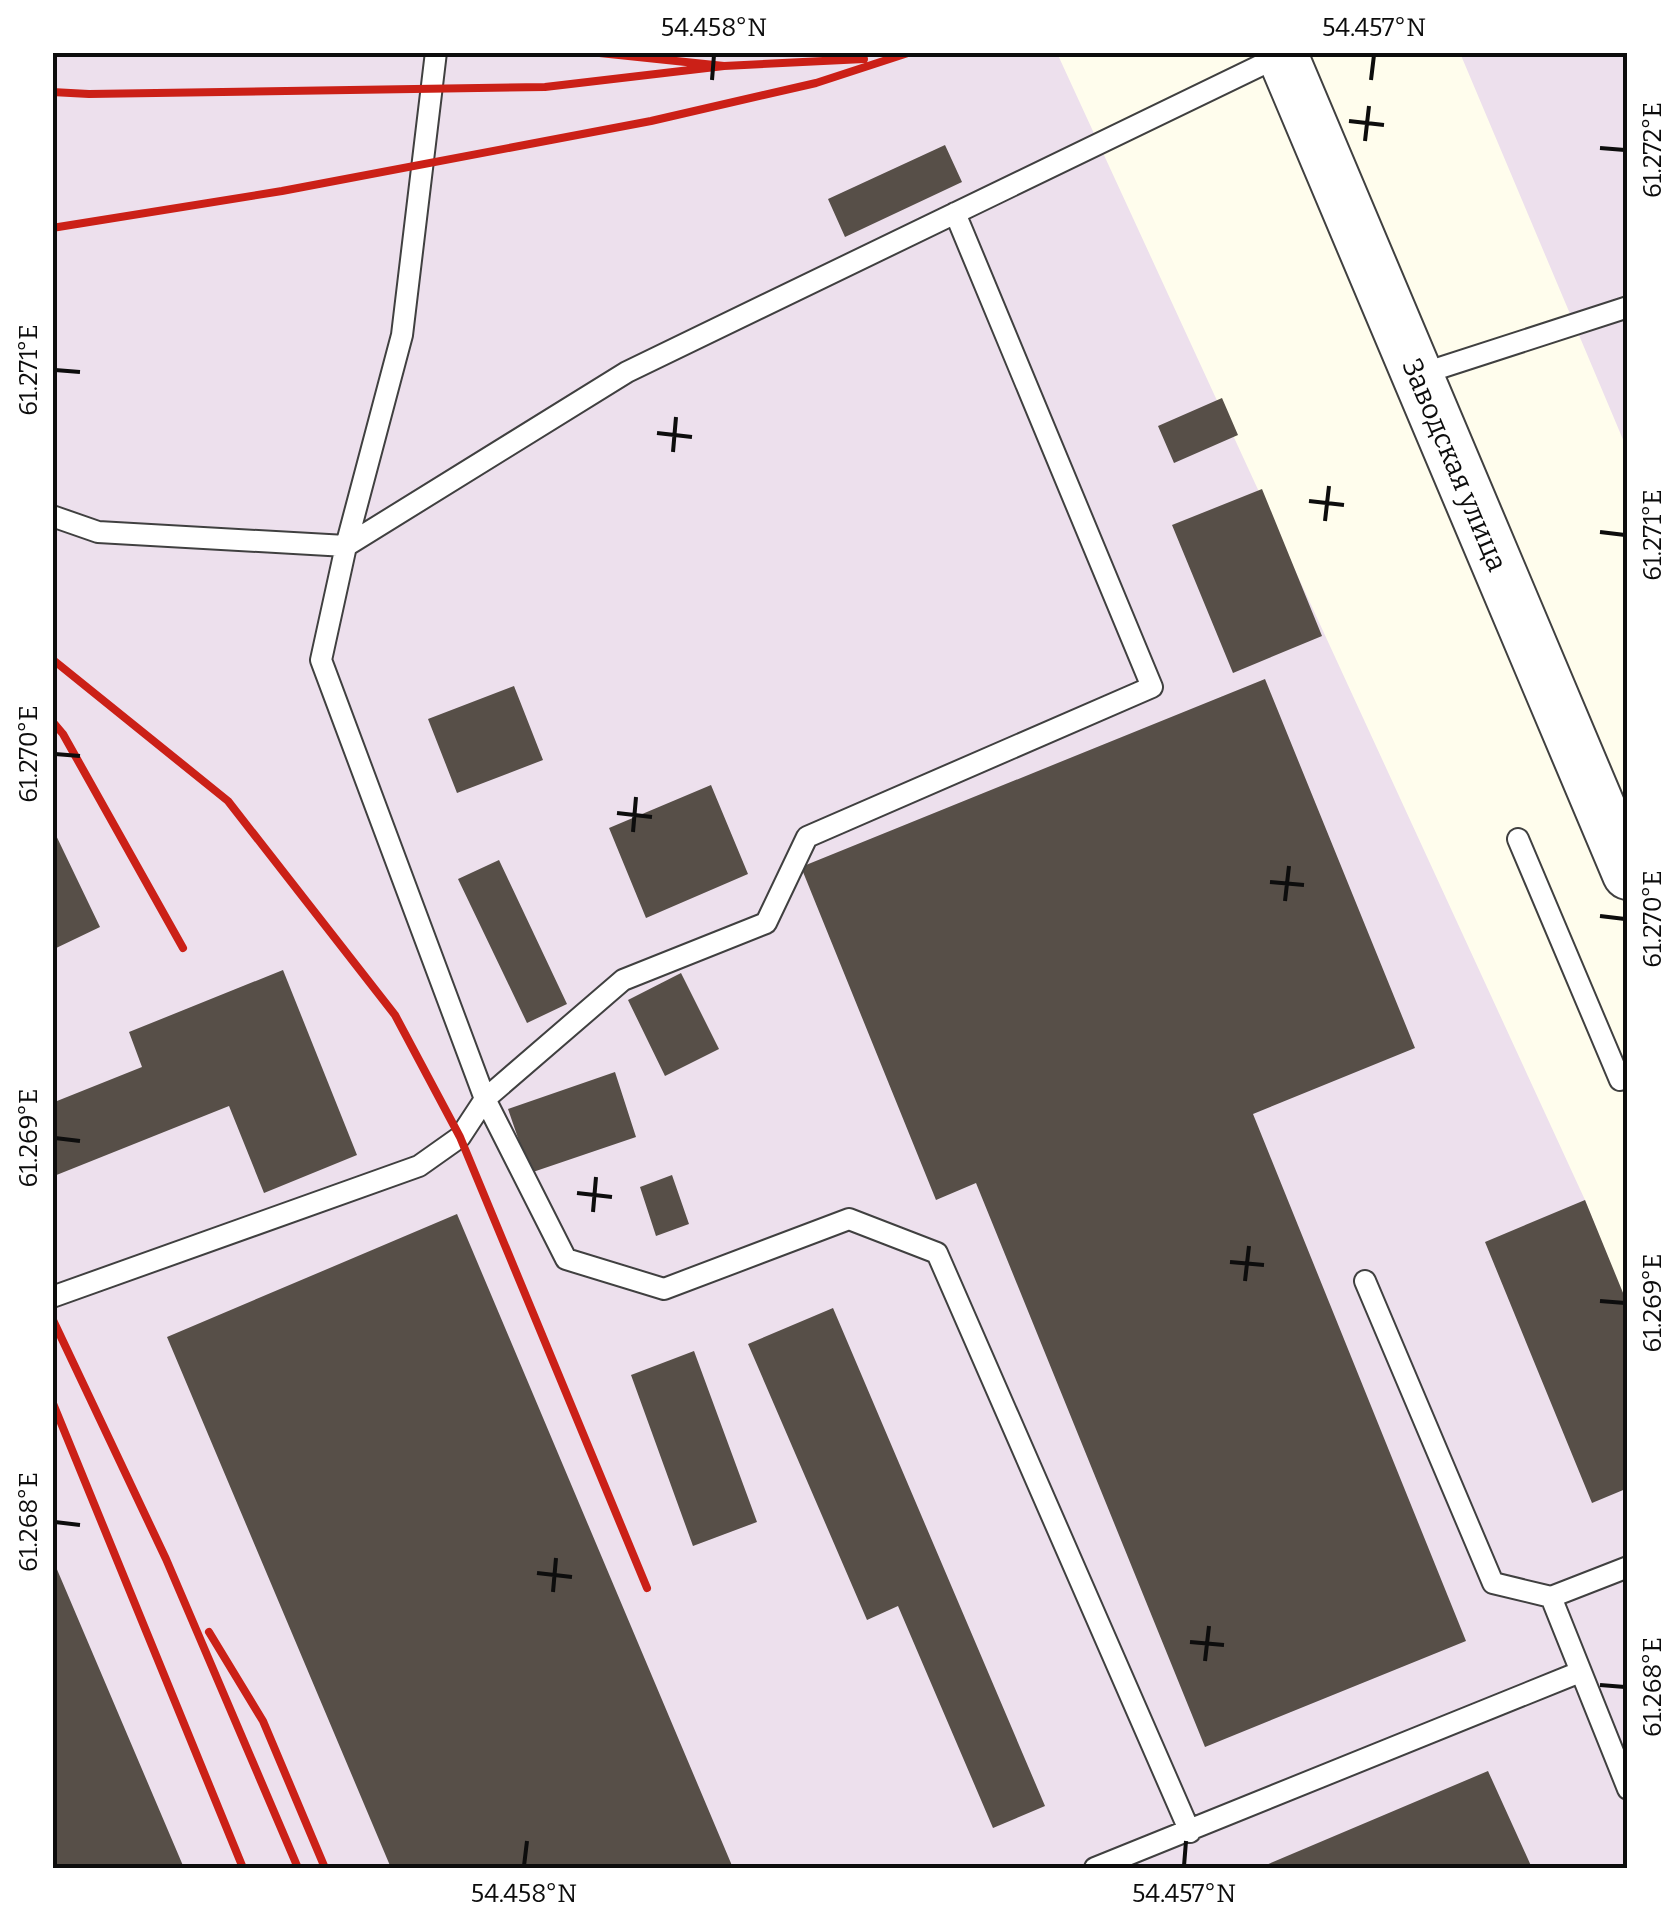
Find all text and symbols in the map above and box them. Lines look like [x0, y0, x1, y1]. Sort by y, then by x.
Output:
text: 54.458°N [661, 13, 767, 43]
text: 54.457°N [1322, 13, 1426, 43]
text: 61.272°E [1638, 102, 1668, 198]
text: 61.271°E [14, 324, 44, 416]
street label: Заводская улица [1396, 353, 1515, 576]
text: 61.271°E [1638, 489, 1668, 581]
text: 61.270°E [14, 705, 44, 803]
text: 61.270°E [1638, 870, 1668, 968]
text: 61.269°E [14, 1088, 44, 1188]
text: 61.269°E [1638, 1253, 1668, 1353]
text: 61.268°E [14, 1472, 44, 1572]
text: 61.268°E [1638, 1637, 1668, 1737]
text: 54.458°N [471, 1879, 577, 1909]
text: 54.457°N [1132, 1879, 1236, 1909]

